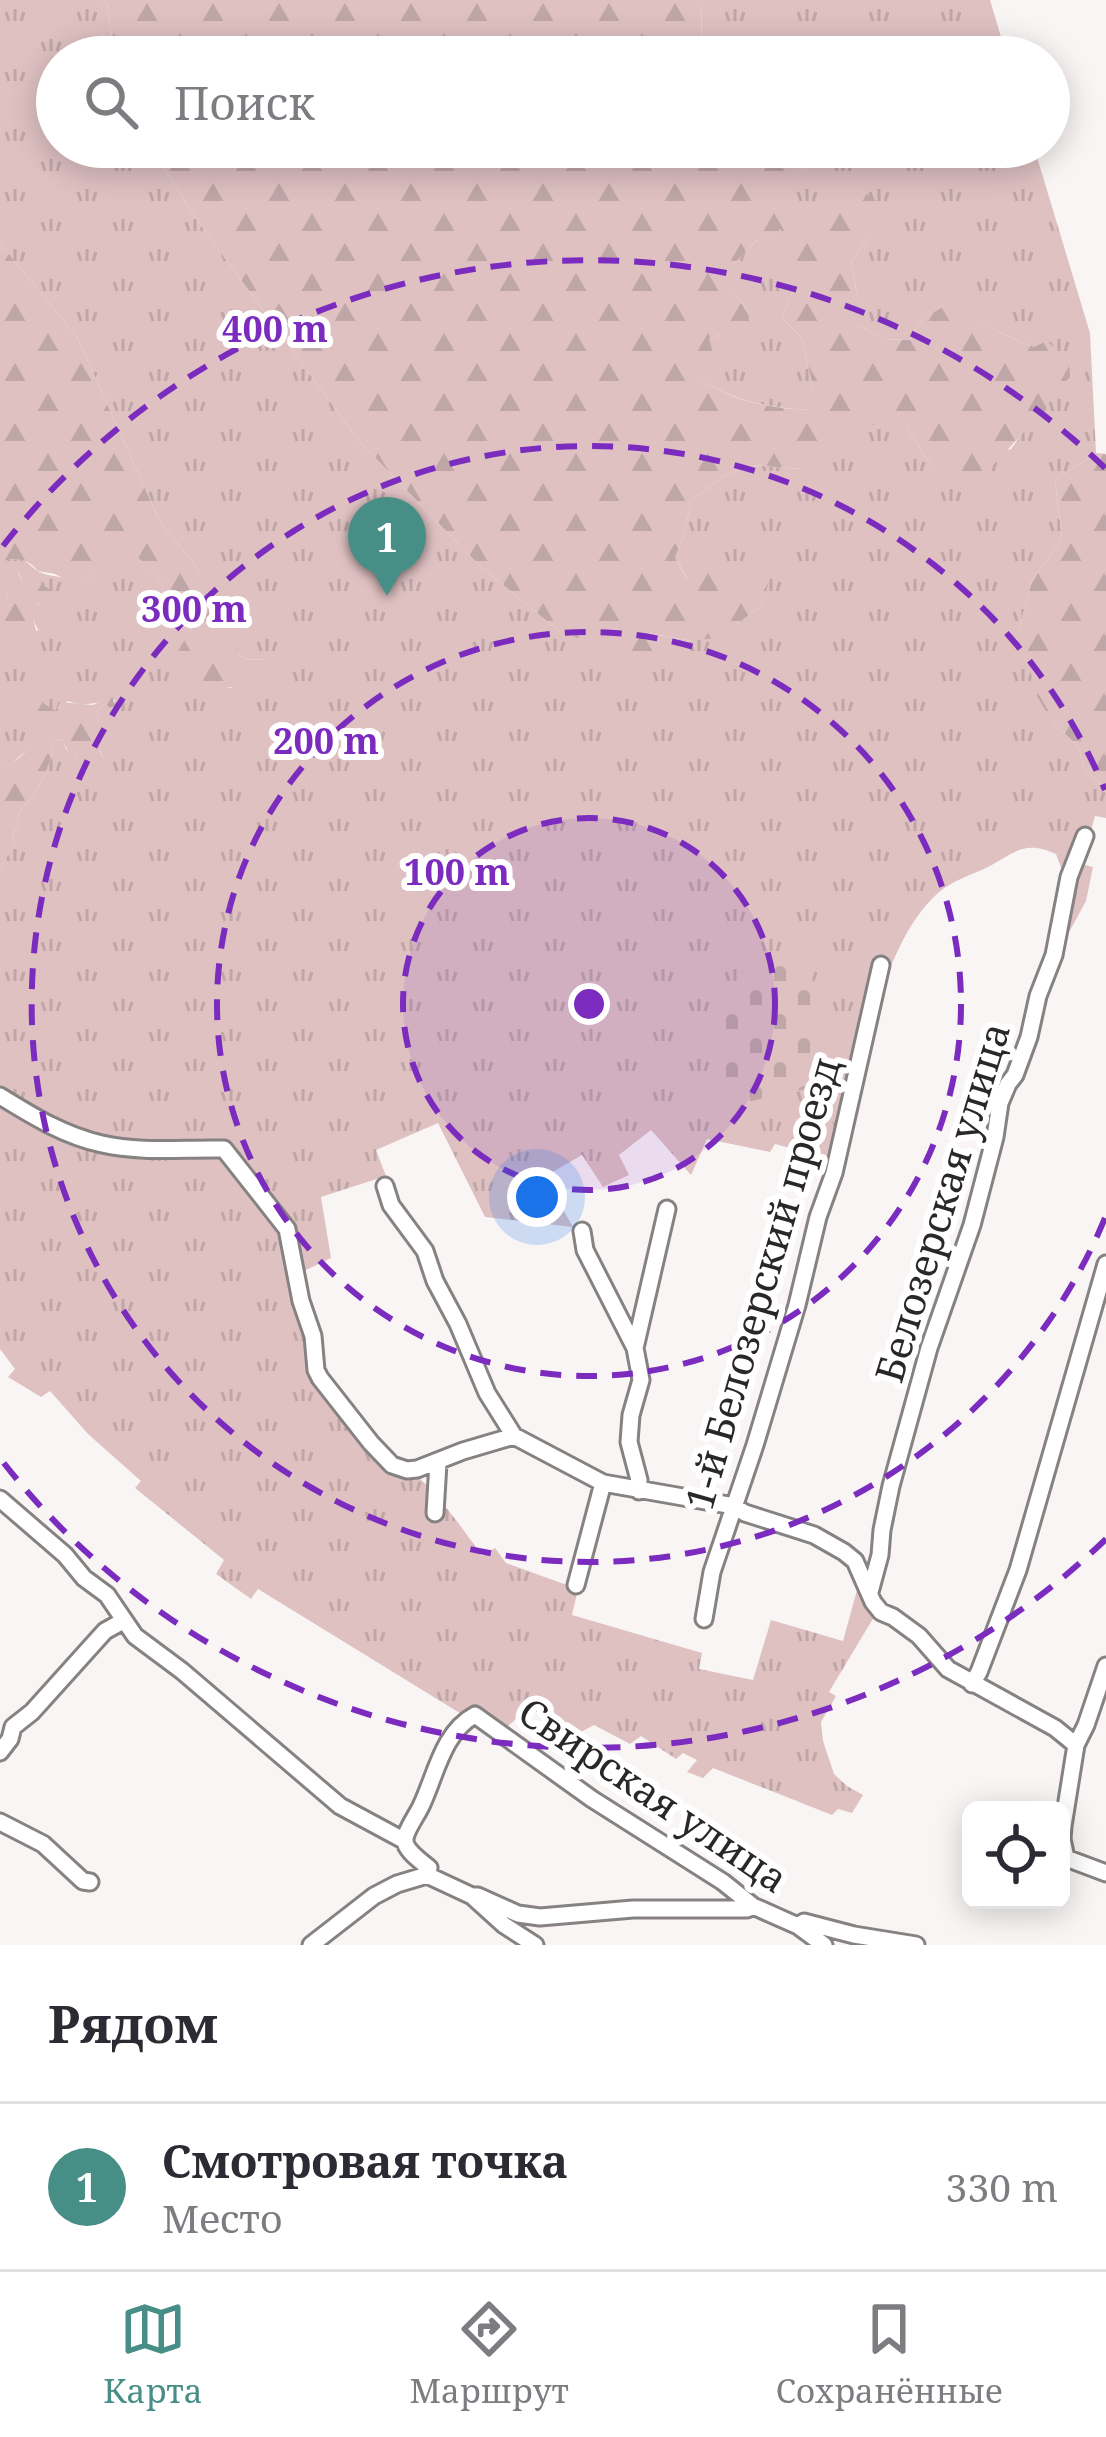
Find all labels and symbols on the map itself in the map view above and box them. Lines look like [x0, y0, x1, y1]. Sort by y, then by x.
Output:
text: 400 m [222, 304, 328, 353]
pin: 1 [348, 497, 426, 596]
text: 300 m [141, 584, 247, 633]
text: 200 m [273, 716, 379, 765]
text: 100 m [404, 847, 510, 896]
centre of rings [568, 983, 610, 1025]
street label: Белозерская улица [861, 1016, 1021, 1388]
street label: 1-й Белозерский проезд [671, 1051, 851, 1515]
your location [507, 1167, 567, 1227]
street label: Свирская улица [509, 1684, 799, 1904]

